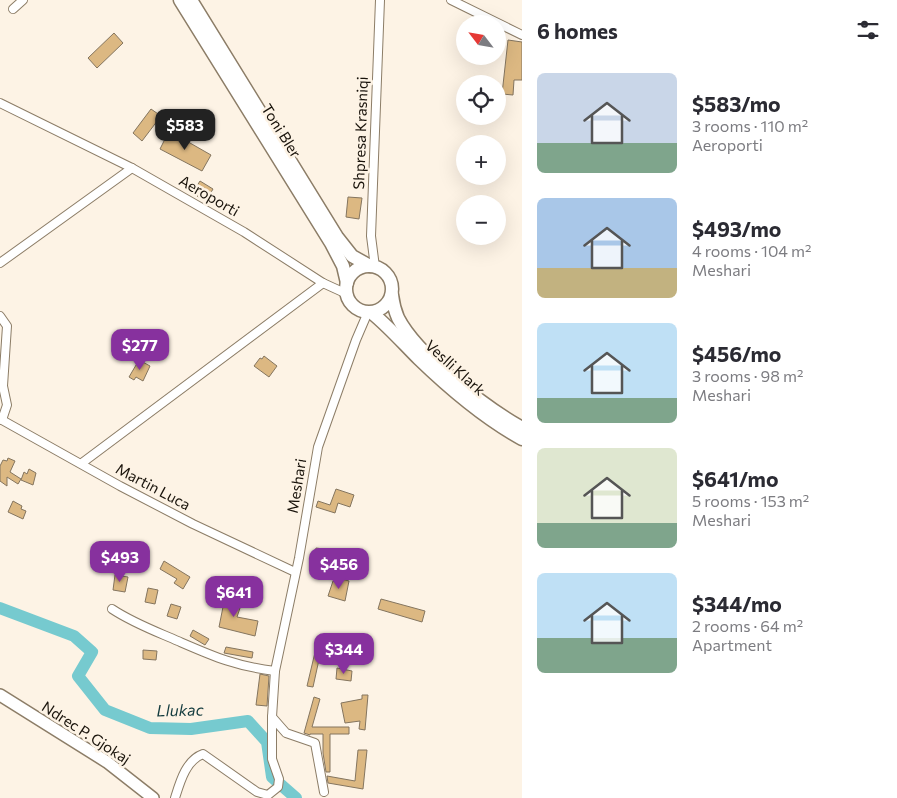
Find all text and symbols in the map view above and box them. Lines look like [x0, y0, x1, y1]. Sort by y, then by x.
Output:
north arrow [456, 15, 506, 65]
map controls [456, 15, 506, 245]
icon: filters [854, 16, 882, 44]
text: 6 homes [537, 18, 618, 43]
button: locate [456, 75, 506, 125]
street label: Shpresa Krasniqi [349, 76, 371, 190]
text: $583/mo [692, 91, 781, 116]
icon: home [577, 93, 637, 153]
street label: Toni Bler [258, 100, 305, 161]
pin: $583 [155, 108, 215, 151]
text: $583 [166, 115, 204, 134]
text: 3 rooms · 110 m² [692, 116, 808, 135]
button: + [456, 135, 506, 185]
text: Aeroporti [692, 135, 763, 154]
street label: Aeroporti [176, 171, 243, 220]
button: − [456, 195, 506, 245]
text: $493/mo [692, 216, 781, 241]
icon: home [577, 218, 637, 278]
text: 4 rooms · 104 m² [692, 241, 811, 260]
text: Meshari [692, 260, 751, 279]
pin: $277 [110, 328, 170, 371]
text: $277 [122, 335, 158, 354]
street label: Veslli Klark [422, 336, 489, 399]
text: $456/mo [692, 341, 781, 366]
icon: home [577, 343, 637, 403]
text: 3 rooms · 98 m² [692, 366, 803, 385]
text: Meshari [692, 385, 751, 404]
street label: Meshari [283, 457, 309, 515]
street label: Martin Luca [113, 459, 194, 513]
text: $641/mo [692, 466, 778, 491]
icon: home [577, 468, 637, 528]
text: 5 rooms · 153 m² [692, 491, 809, 510]
text: Meshari [692, 510, 751, 529]
pin: $493 [90, 540, 150, 583]
text: $493 [101, 547, 139, 566]
pin: $456 [309, 548, 369, 590]
text: $456 [320, 554, 358, 573]
pin: $641 [204, 576, 264, 618]
text: $641 [216, 582, 252, 601]
text: $344/mo [692, 591, 782, 616]
icon: home [577, 593, 637, 653]
text: 2 rooms · 64 m² [692, 616, 803, 635]
pin: $344 [314, 632, 374, 675]
text: Apartment [692, 635, 772, 654]
text: $344 [325, 639, 363, 658]
street label: Ndrec P. Gjokaj [39, 697, 134, 767]
water label: Llukac [156, 700, 204, 719]

